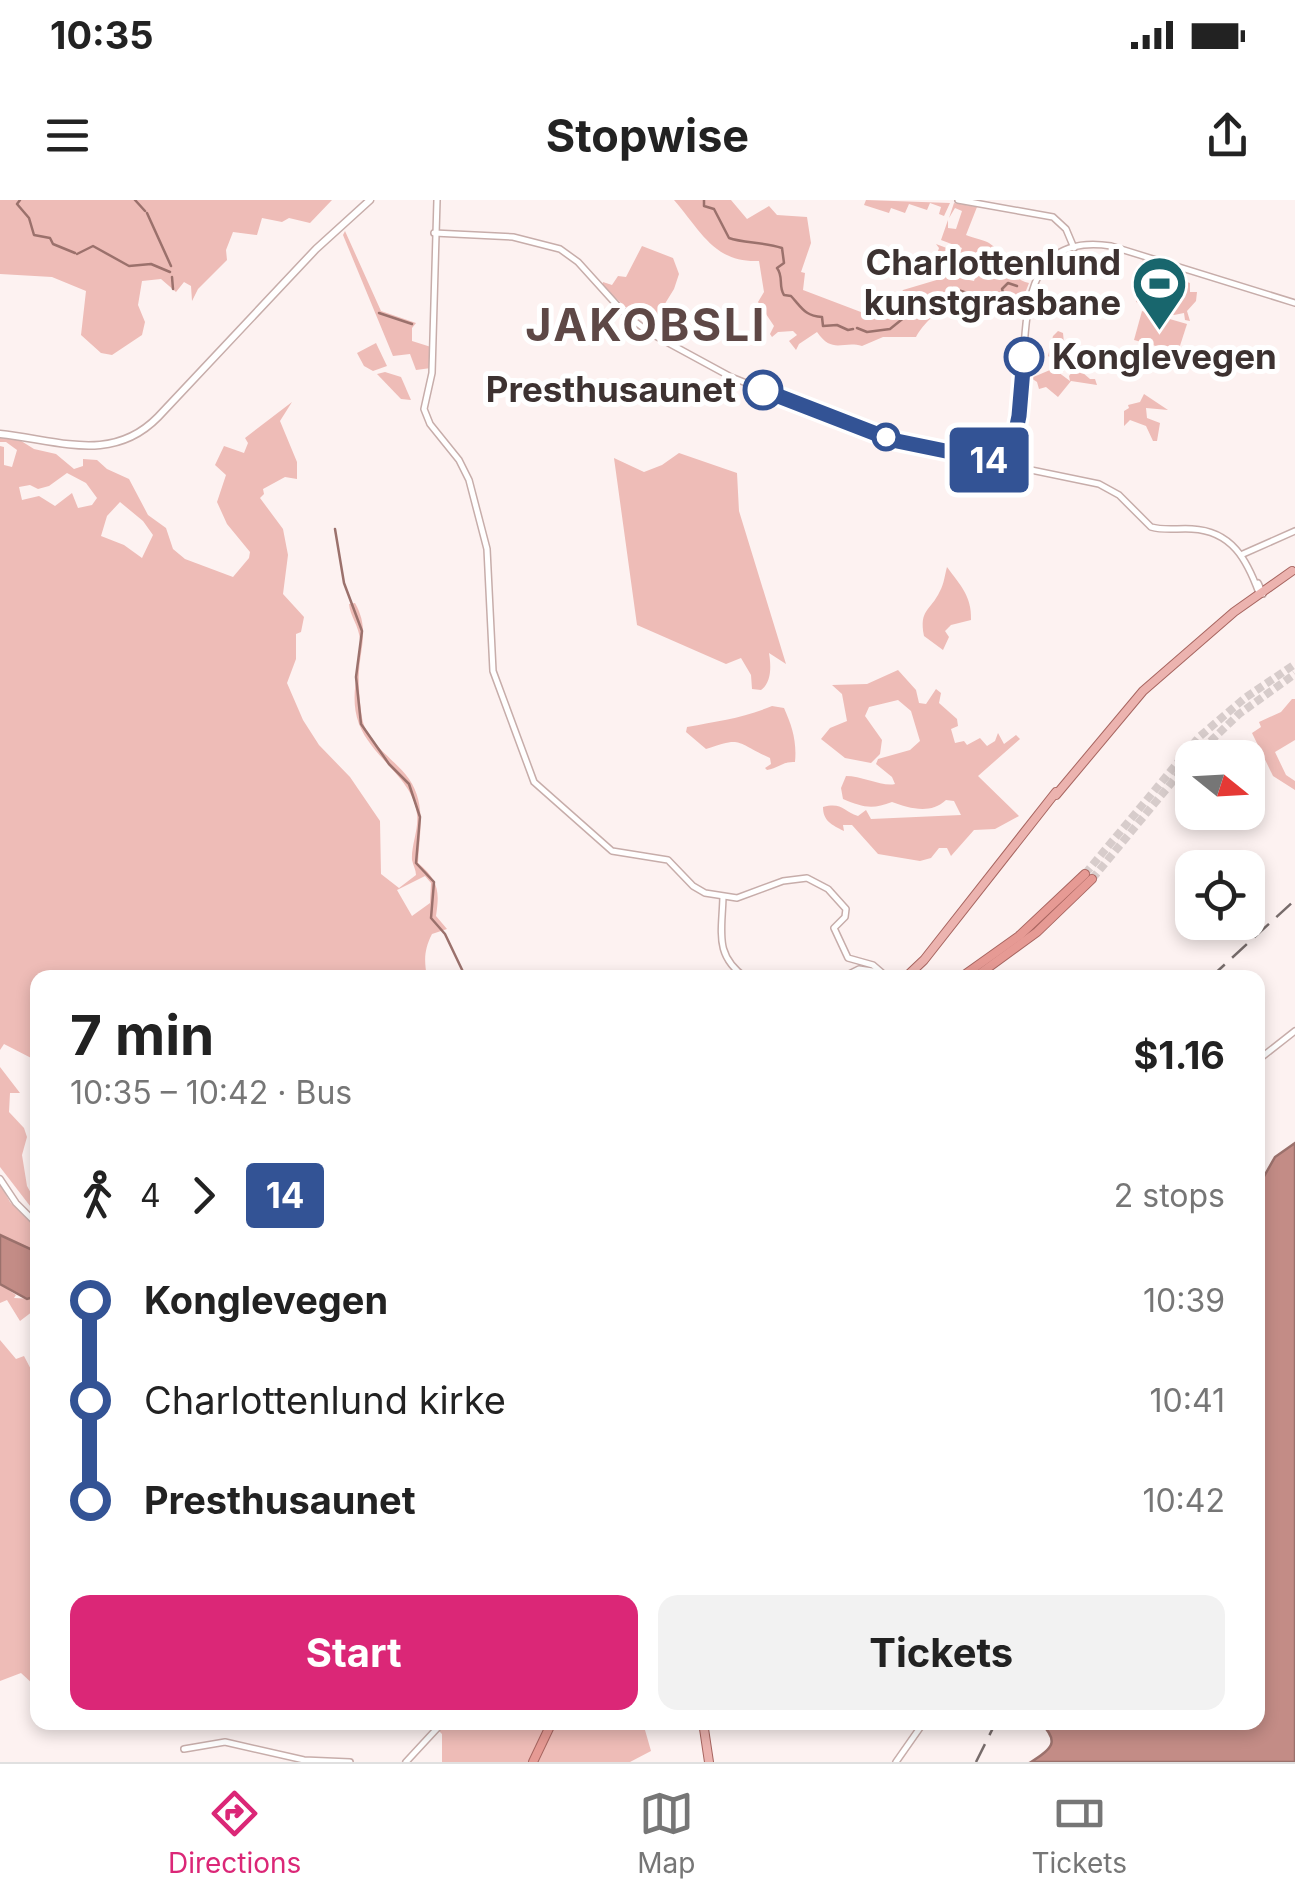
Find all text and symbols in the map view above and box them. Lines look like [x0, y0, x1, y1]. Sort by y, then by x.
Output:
text: 10:35 [50, 12, 154, 58]
icon: menu [40, 108, 95, 163]
text: Stopwise [546, 108, 749, 163]
icon: share [1200, 108, 1255, 163]
place label: Charlottenlund kunstgrasbane [864, 241, 1121, 323]
sports icon: Charlottenlund kunstgrasbane [1130, 253, 1190, 332]
district label: JAKOBSLI [525, 297, 767, 352]
place label: Konglevegen [1052, 335, 1277, 377]
marker: Konglevegen [1005, 338, 1043, 376]
place label: Presthusaunet [486, 368, 736, 410]
marker: Presthusaunet [744, 371, 782, 409]
unlabelled marker [873, 424, 899, 450]
line badge: 14 [944, 428, 1034, 492]
text: 14 [970, 439, 1008, 481]
north arrow [1175, 740, 1265, 830]
map controls [1175, 740, 1265, 940]
button: locate [1175, 850, 1265, 940]
text: 7 min [70, 1002, 214, 1068]
text: $1.16 [1133, 1032, 1225, 1078]
text: 10:35 – 10:42 · Bus [70, 1073, 352, 1112]
icon: walk [70, 1168, 125, 1223]
icon: forward [176, 1168, 231, 1223]
text: 14 [266, 1174, 304, 1216]
text: 4 [140, 1176, 161, 1215]
text: 2 stops [1114, 1176, 1225, 1215]
text: Konglevegen [144, 1277, 388, 1323]
text: 10:39 [1143, 1281, 1225, 1320]
text: Charlottenlund kirke [144, 1377, 506, 1423]
text: 10:41 [1150, 1381, 1225, 1420]
text: Presthusaunet [144, 1477, 416, 1523]
text: 10:42 [1142, 1481, 1225, 1520]
button: Start [70, 1595, 638, 1710]
button: Tickets [658, 1595, 1225, 1710]
tab: Directions [168, 1786, 301, 1880]
tab: Map [637, 1786, 695, 1880]
tab: Tickets [1031, 1786, 1127, 1880]

